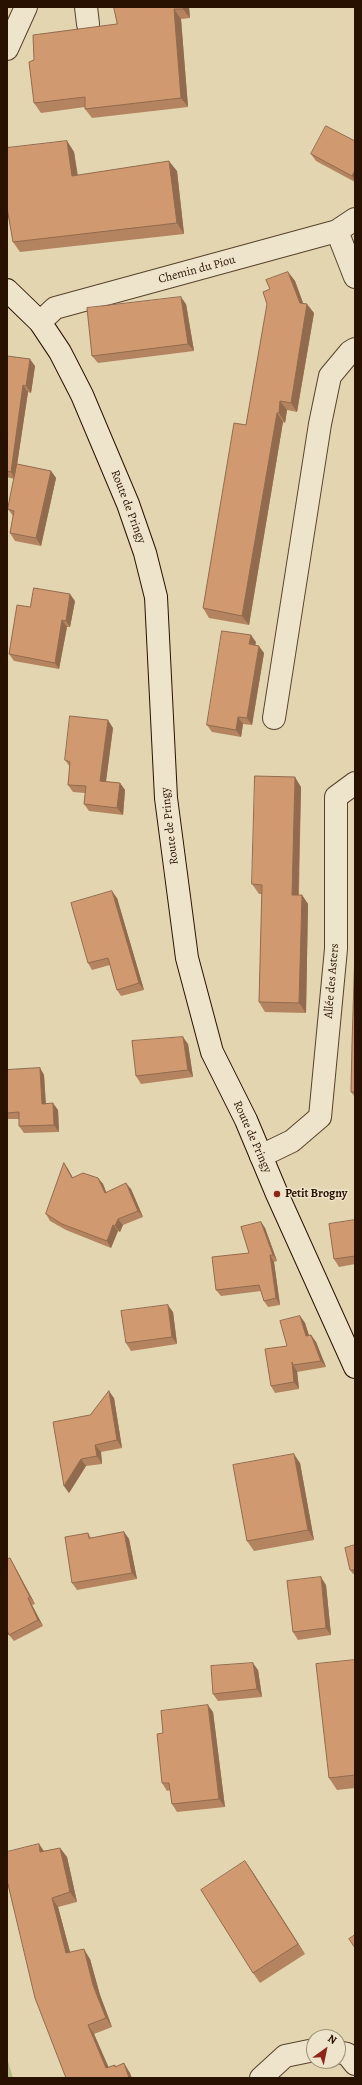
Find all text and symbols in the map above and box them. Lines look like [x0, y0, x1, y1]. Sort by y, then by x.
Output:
street label: Chemin du Piou [157, 253, 237, 287]
street label: Route de Pringy [107, 468, 149, 546]
street label: Route de Pringy [158, 787, 182, 865]
street label: Allée des Asters [322, 943, 342, 1019]
street label: Route de Pringy [230, 1099, 274, 1175]
place label: Petit Brogny [285, 1187, 347, 1201]
marker: Petit Brogny [272, 1189, 282, 1199]
north arrow [306, 2029, 346, 2069]
text: N [325, 2031, 340, 2048]

